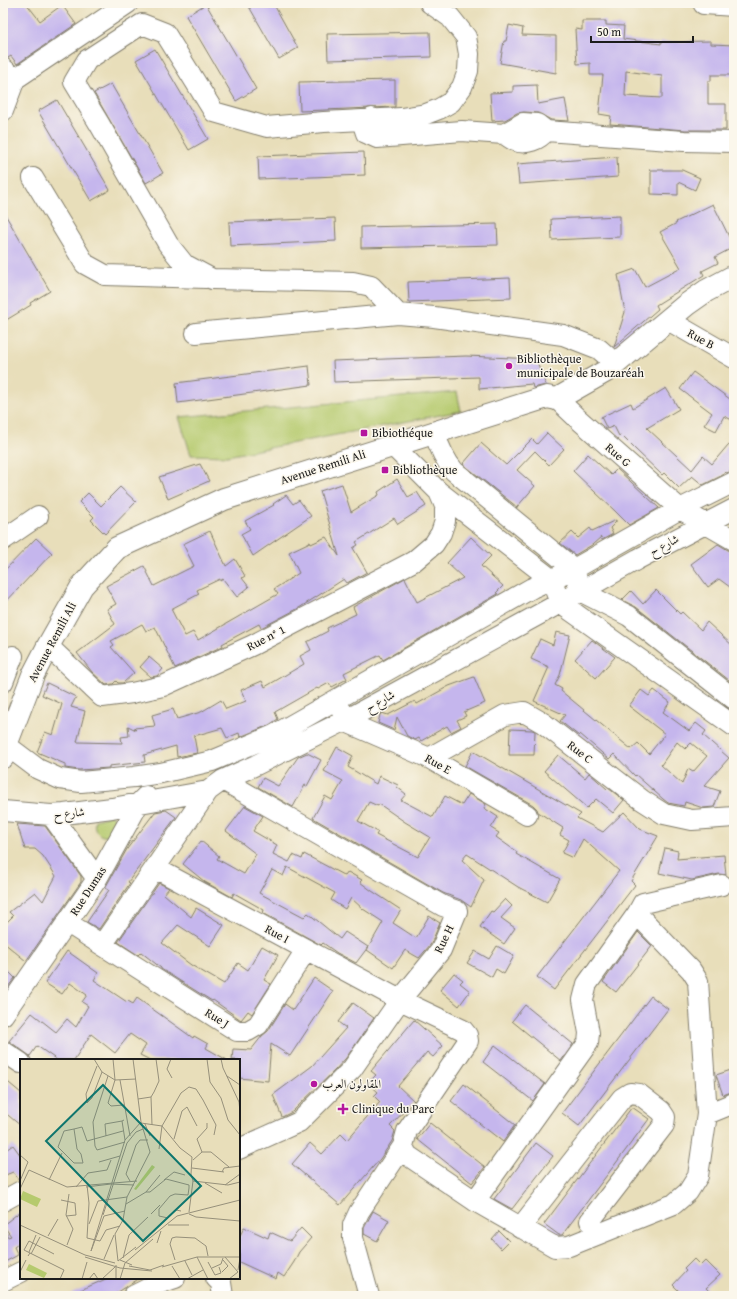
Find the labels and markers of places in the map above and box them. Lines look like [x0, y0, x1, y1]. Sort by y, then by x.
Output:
place label: Bibliothèque municipale de Bouzaréah [517, 350, 644, 381]
marker: Bibliothèque municipale de Bouzaréah [504, 361, 514, 371]
place label: Bibiothéque [372, 424, 433, 441]
marker: Bibiothéque [359, 428, 369, 438]
place label: Bibliothèque [393, 461, 458, 478]
marker: Bibliothèque [380, 465, 390, 475]
place label: المقاولون العرب [322, 1075, 381, 1092]
marker: المقاولون العرب [309, 1079, 319, 1089]
place label: Clinique du Parc [352, 1100, 435, 1117]
marker: Clinique du Parc [337, 1103, 349, 1115]

